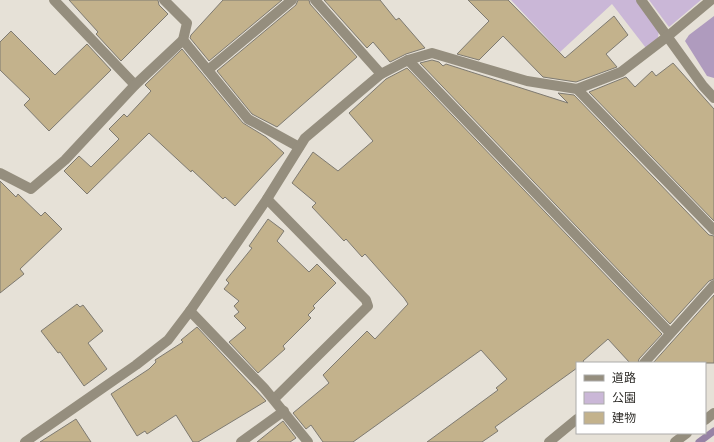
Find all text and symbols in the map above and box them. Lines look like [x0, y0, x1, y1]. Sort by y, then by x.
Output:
legend [576, 362, 706, 434]
text: 道路 [612, 371, 636, 385]
text: 公園 [612, 391, 636, 405]
text: 建物 [612, 411, 636, 425]

